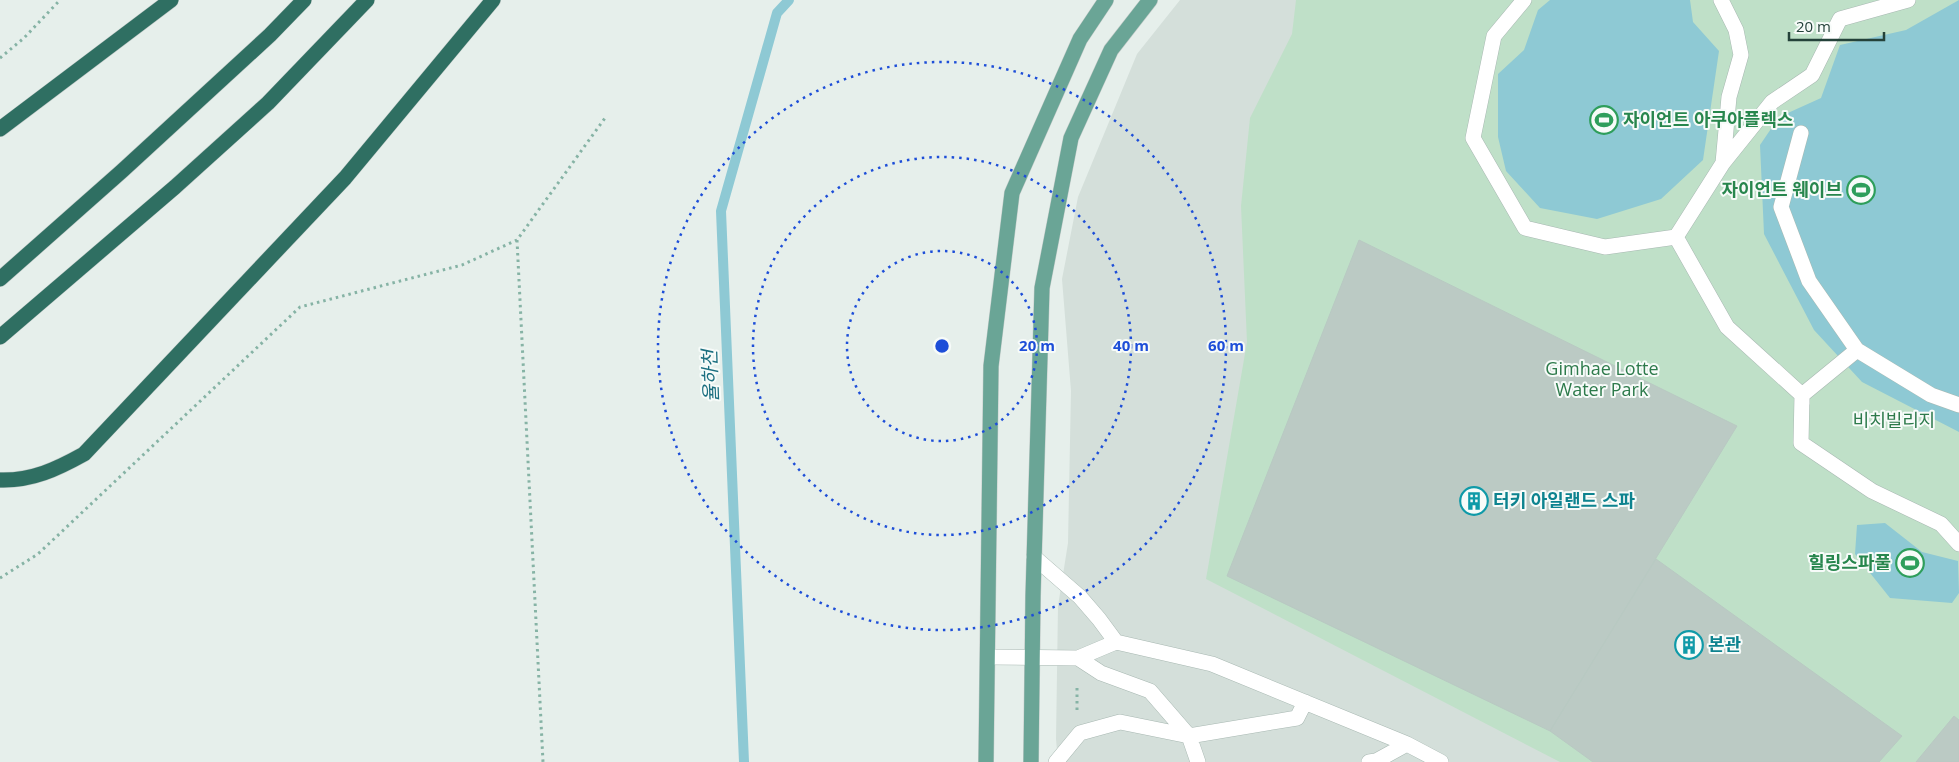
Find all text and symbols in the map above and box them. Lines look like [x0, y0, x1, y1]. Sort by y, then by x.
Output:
scale bar [1789, 10, 1884, 42]
text: 20 m [1796, 16, 1831, 36]
sports icon: 자이언트 아쿠아플렉스 [1589, 105, 1619, 135]
place label: 자이언트 아쿠아플렉스 [1623, 107, 1793, 131]
sports icon: 자이언트 웨이브 [1846, 175, 1876, 205]
place label: 자이언트 웨이브 [1721, 177, 1842, 201]
text: 20 m [1019, 335, 1055, 355]
text: 40 m [1113, 335, 1149, 355]
text: 60 m [1208, 335, 1244, 355]
centre of rings [933, 337, 951, 355]
water label: 율하천 [696, 348, 724, 403]
park label: Gimhae Lotte Water Park [1545, 356, 1659, 401]
park label: 비치빌리지 [1853, 408, 1935, 432]
building icon: 터키 아일랜드 스파 [1459, 486, 1489, 516]
place label: 터키 아일랜드 스파 [1493, 488, 1635, 512]
sports icon: 힐링스파풀 [1895, 548, 1925, 578]
place label: 힐링스파풀 [1808, 550, 1891, 574]
building icon: 본관 [1674, 630, 1704, 660]
place label: 본관 [1708, 632, 1742, 656]

